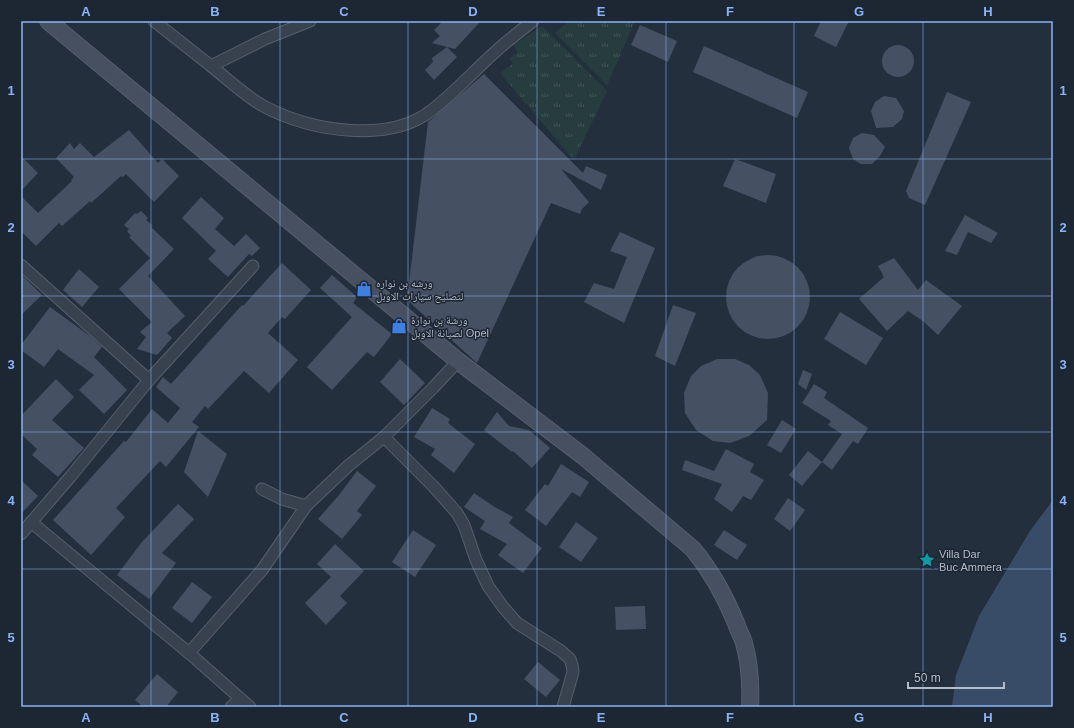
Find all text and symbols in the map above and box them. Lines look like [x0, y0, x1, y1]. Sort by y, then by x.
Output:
text: A [81, 4, 91, 19]
text: B [210, 4, 220, 19]
text: C [339, 4, 349, 19]
text: D [468, 4, 478, 19]
text: E [597, 4, 606, 19]
text: F [726, 4, 734, 19]
text: G [854, 4, 864, 19]
text: H [983, 4, 993, 19]
text: 1 [7, 83, 15, 98]
text: 1 [1059, 83, 1067, 98]
text: 2 [7, 220, 15, 235]
text: 2 [1059, 220, 1067, 235]
place label: ورشه بن نواره لتصليح سيارات الاوبل [376, 277, 463, 303]
shop icon: ورشه بن نواره لتصليح سيارات الاوبل [355, 280, 373, 298]
place label: ورشة بن نوارة لصيانة الاوبل Opel [411, 314, 489, 340]
shop icon: ورشة بن نوارة لصيانة الاوبل Opel [390, 317, 408, 335]
text: 3 [7, 357, 15, 372]
text: 3 [1059, 357, 1067, 372]
text: 4 [7, 493, 15, 508]
text: 4 [1059, 493, 1067, 508]
place label: Villa Dar Buc Ammera [939, 548, 1003, 573]
place icon: Villa Dar Buc Ammera [918, 551, 936, 569]
text: 5 [7, 630, 15, 645]
text: 5 [1059, 630, 1067, 645]
scale bar [908, 664, 1004, 690]
text: 50 m [914, 671, 941, 685]
text: A [81, 710, 91, 725]
text: B [210, 710, 220, 725]
text: C [339, 710, 349, 725]
text: D [468, 710, 478, 725]
text: E [597, 710, 606, 725]
text: F [726, 710, 734, 725]
text: G [854, 710, 864, 725]
text: H [983, 710, 993, 725]

